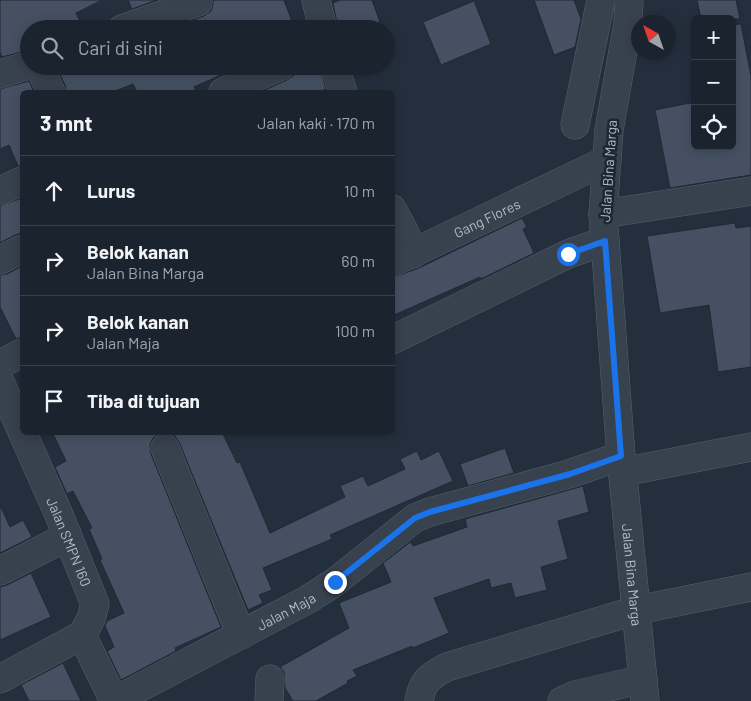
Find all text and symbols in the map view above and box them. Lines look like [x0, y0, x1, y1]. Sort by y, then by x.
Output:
north arrow [631, 15, 676, 60]
map controls [691, 15, 736, 150]
button: + [691, 15, 736, 60]
search box [20, 20, 395, 75]
icon: search [38, 34, 66, 62]
text: Cari di sini [78, 36, 163, 59]
button: − [691, 60, 736, 105]
button: locate [691, 105, 736, 150]
text: 3 mnt [40, 110, 93, 135]
text: Jalan kaki · 170 m [257, 113, 375, 132]
street label: Jalan Bina Marga [596, 119, 620, 223]
icon: ahead [40, 177, 68, 205]
text: Lurus [87, 179, 135, 202]
text: 10 m [344, 181, 375, 200]
street label: Gang Flores [451, 194, 523, 241]
text: Belok kanan [87, 240, 189, 263]
route start [557, 243, 580, 266]
icon: right [40, 247, 68, 275]
text: 60 m [341, 251, 375, 270]
text: Jalan Bina Marga [87, 263, 204, 282]
text: Belok kanan [87, 310, 189, 333]
icon: right [40, 317, 68, 345]
text: 100 m [335, 321, 375, 340]
text: Jalan Maja [87, 333, 160, 352]
icon: arrive [40, 387, 68, 415]
text: Tiba di tujuan [87, 389, 200, 412]
street label: Jalan SMPN 160 [44, 494, 95, 589]
street label: Jalan Bina Marga [619, 523, 646, 627]
route end [324, 571, 347, 594]
street label: Jalan Maja [254, 588, 318, 633]

